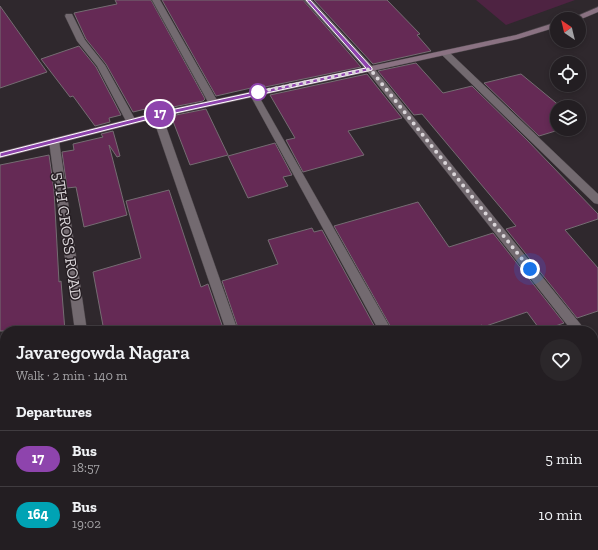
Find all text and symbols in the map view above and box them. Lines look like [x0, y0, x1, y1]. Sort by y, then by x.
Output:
north arrow [550, 12, 586, 48]
map controls [550, 12, 586, 136]
button: locate [550, 56, 586, 92]
unlabelled marker [249, 83, 267, 101]
button: layers [550, 100, 586, 136]
line badge: 17 [142, 101, 178, 127]
text: 17 [154, 105, 166, 122]
street label: 5TH CROSS ROAD [49, 171, 86, 301]
your location [520, 259, 540, 279]
button: heart [540, 339, 582, 381]
text: Javaregowda Nagara [16, 341, 190, 364]
text: Walk · 2 min · 140 m [16, 368, 127, 383]
text: Departures [16, 403, 92, 421]
text: Bus [72, 442, 97, 460]
text: 17 [32, 450, 44, 467]
text: 5 min [545, 450, 582, 468]
text: 18:57 [72, 460, 100, 475]
text: Bus [72, 498, 97, 516]
text: 164 [27, 506, 49, 523]
text: 10 min [538, 506, 582, 524]
text: 19:02 [72, 516, 101, 531]

